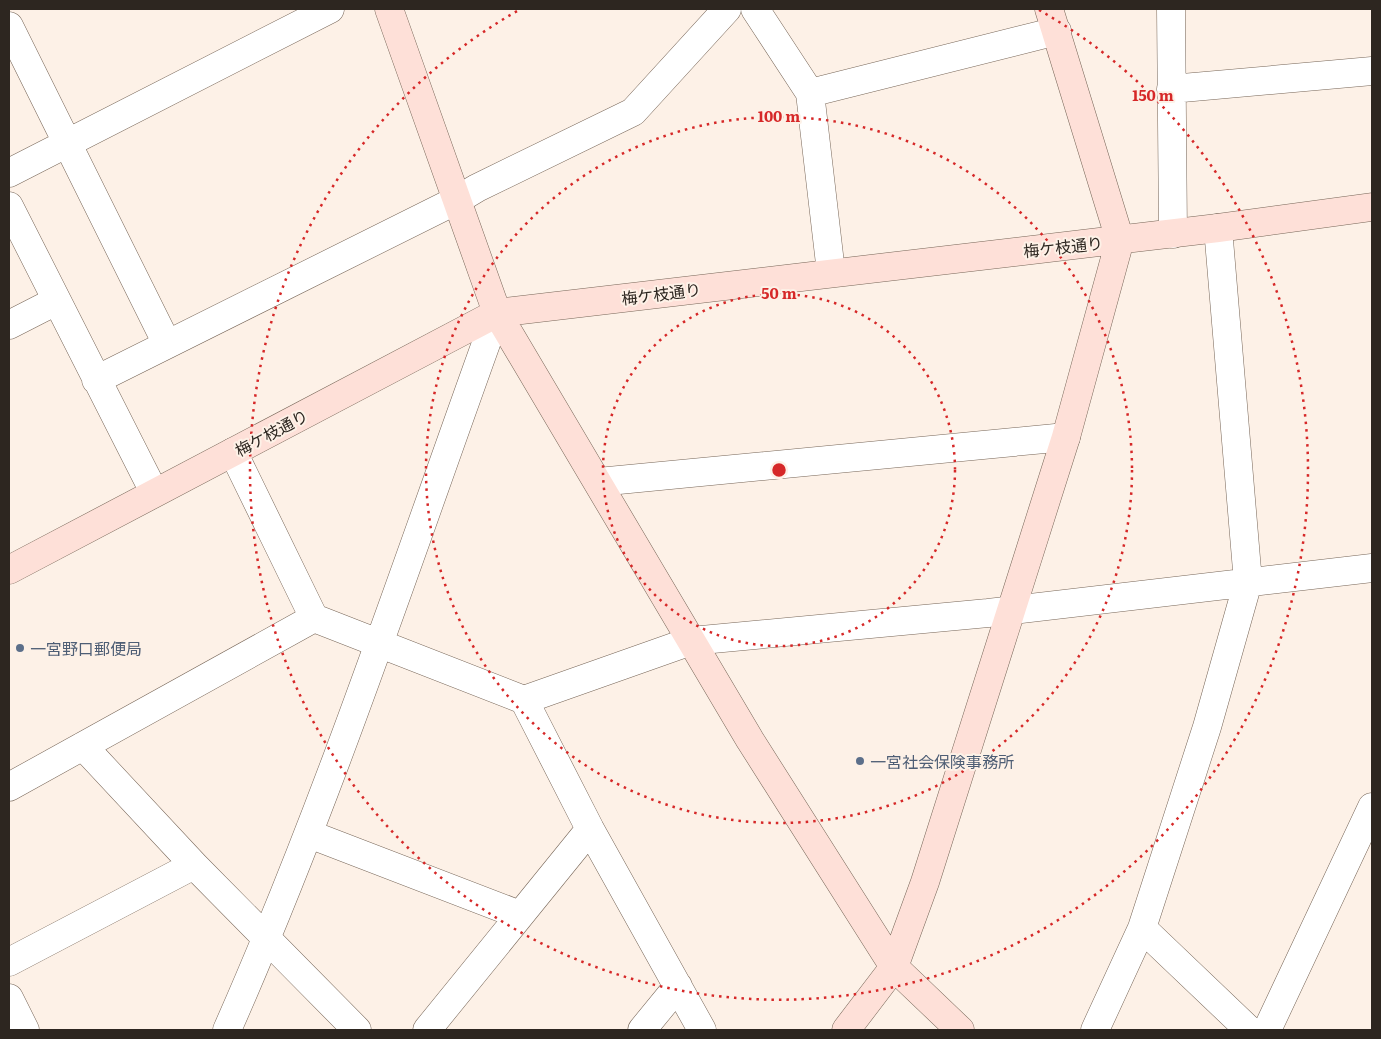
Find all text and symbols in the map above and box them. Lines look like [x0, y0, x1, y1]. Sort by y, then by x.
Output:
text: 150 m [1132, 83, 1174, 106]
text: 100 m [758, 104, 800, 127]
street label: 梅ケ枝通り [1022, 230, 1104, 262]
street label: 梅ケ枝通り [620, 276, 702, 310]
text: 50 m [761, 281, 797, 304]
street label: 梅ケ枝通り [230, 403, 312, 461]
centre of rings [770, 461, 788, 479]
place label: 一宮野口郵便局 [30, 636, 142, 660]
marker: 一宮野口郵便局 [14, 642, 26, 654]
place label: 一宮社会保険事務所 [870, 749, 1014, 773]
marker: 一宮社会保険事務所 [854, 755, 866, 767]

